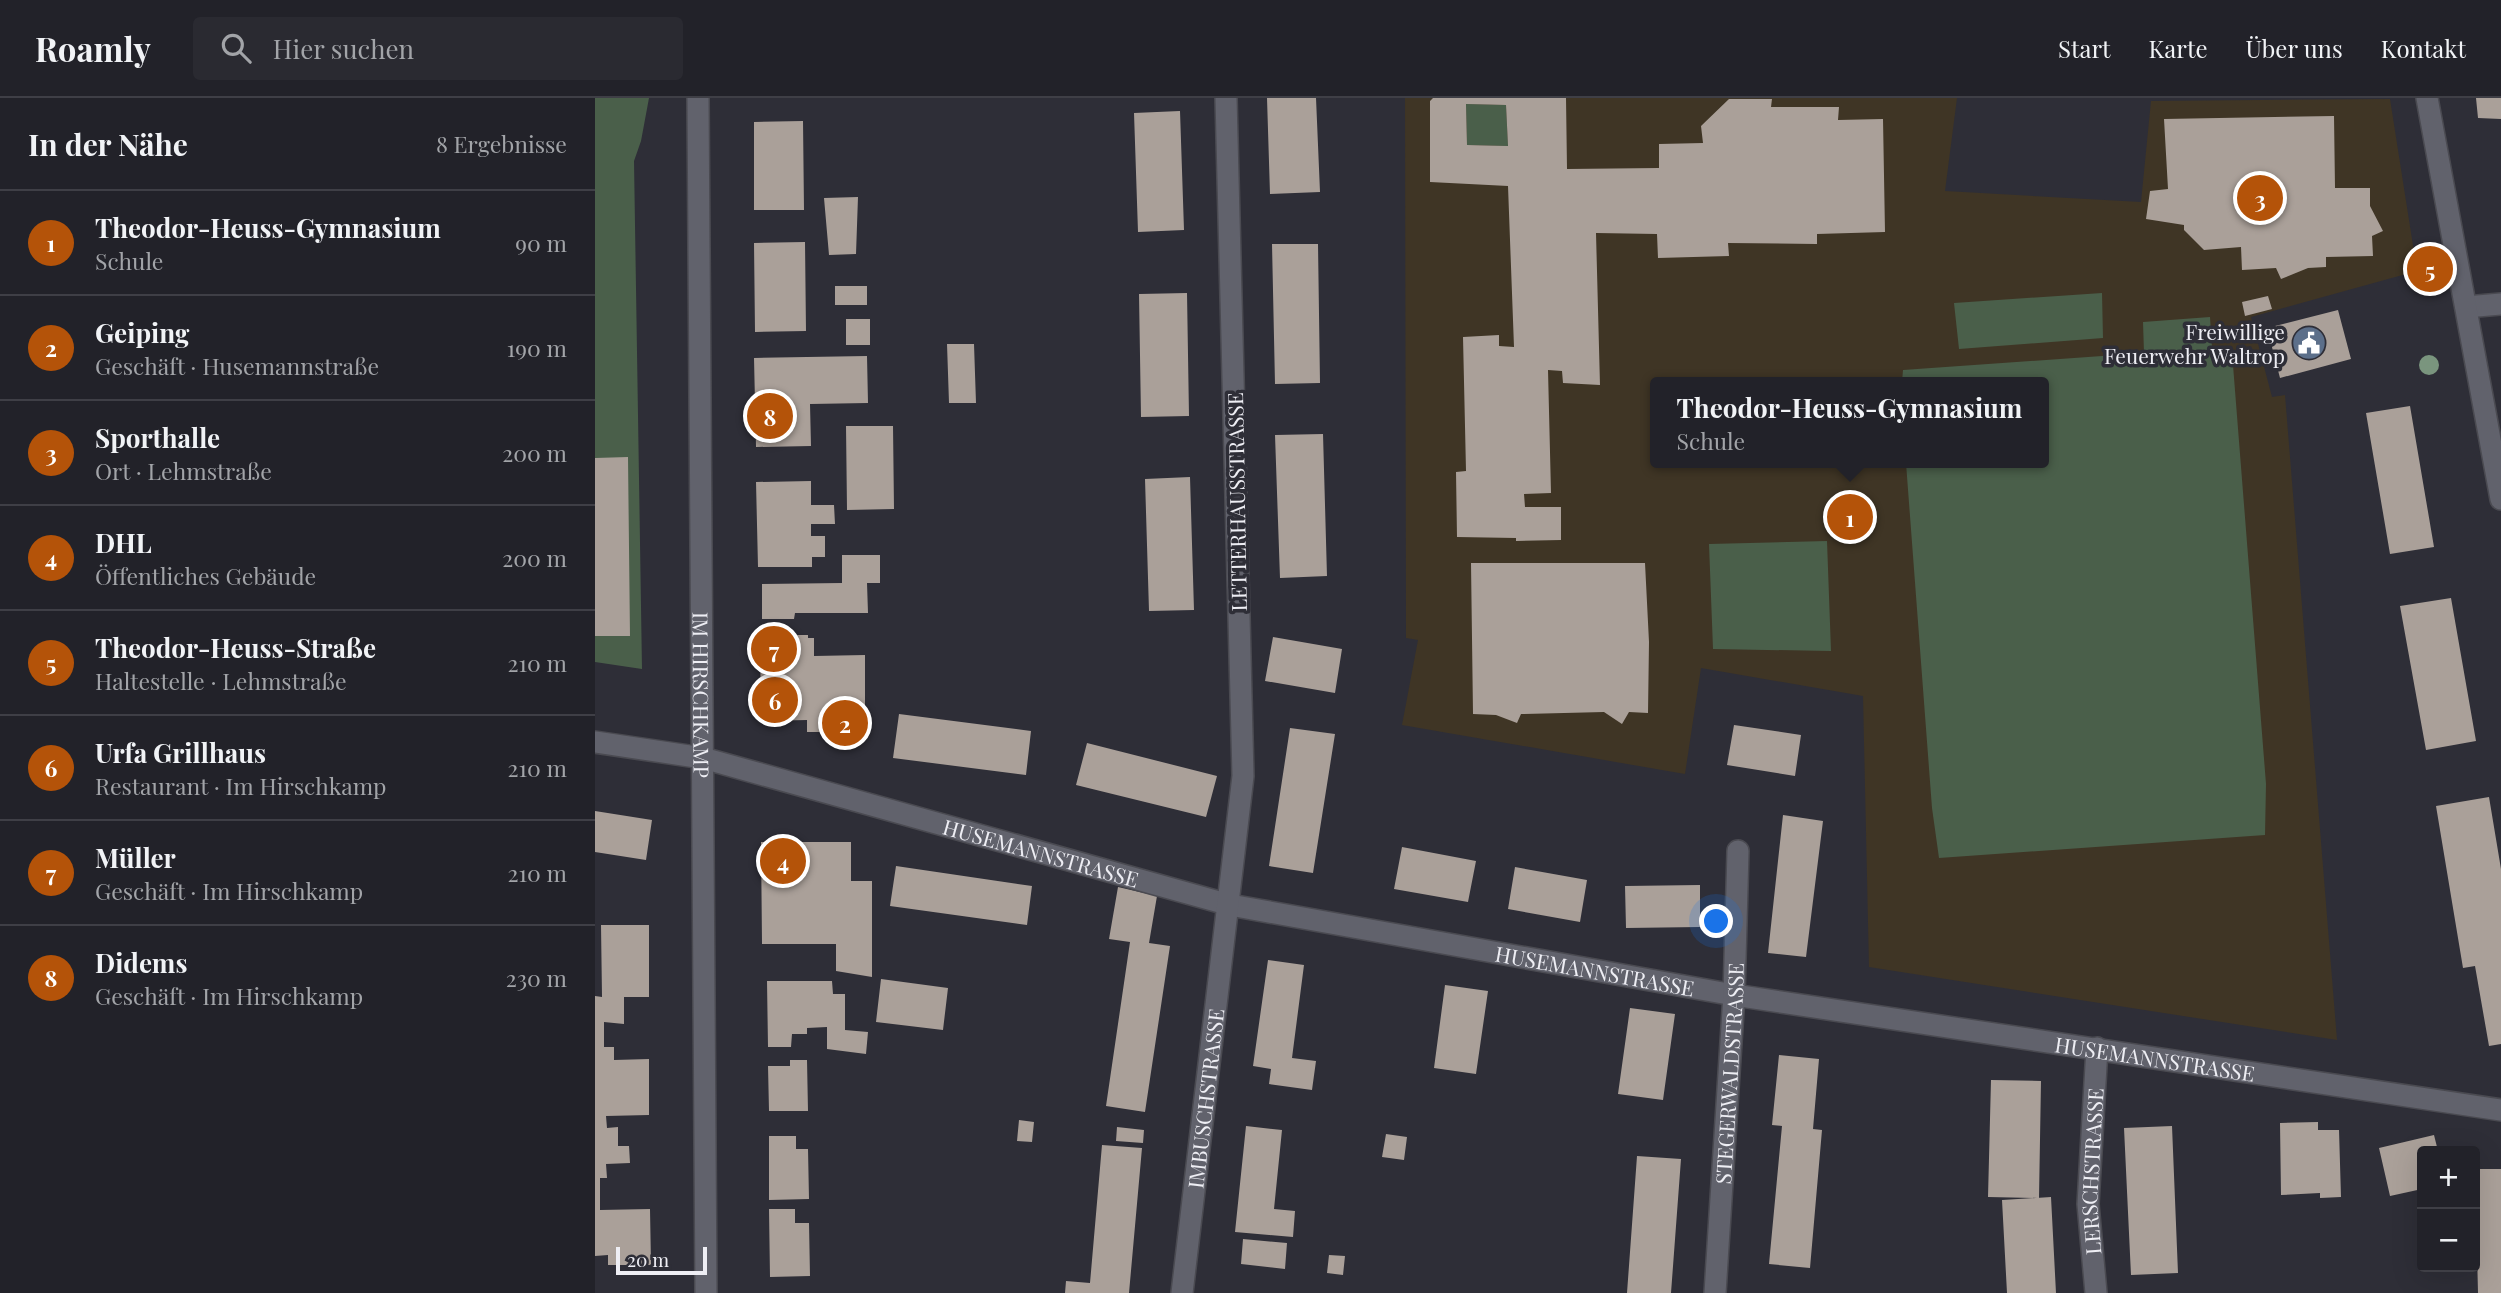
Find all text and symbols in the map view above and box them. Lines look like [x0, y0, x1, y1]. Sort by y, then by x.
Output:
search box [193, 17, 683, 80]
text: Roamly [35, 26, 151, 70]
icon: search [217, 29, 255, 67]
text: Hier suchen [273, 31, 414, 66]
text: Start [2058, 32, 2111, 64]
text: Karte [2149, 32, 2208, 64]
text: Über uns [2246, 32, 2343, 64]
text: Kontakt [2381, 32, 2466, 64]
text: In der Nähe [28, 124, 188, 164]
text: 8 Ergebnisse [436, 128, 567, 159]
pin: 3 [2237, 172, 2283, 224]
text: Theodor-Heuss-Gymnasium [95, 210, 441, 245]
text: 1 [47, 227, 55, 258]
text: 90 m [515, 227, 567, 258]
pin: 5 [2407, 243, 2453, 295]
text: Schule [95, 245, 163, 276]
text: Geiping [95, 315, 189, 350]
place label: Freiwillige Feuerwehr Waltrop [2104, 317, 2285, 369]
public building icon: Freiwillige Feuerwehr Waltrop [2290, 324, 2328, 362]
text: 2 [45, 332, 57, 363]
text: 190 m [507, 332, 567, 363]
text: Geschäft · Husemannstraße [95, 350, 379, 381]
popup [1650, 377, 2049, 468]
pin: 8 [747, 390, 793, 442]
text: Theodor-Heuss-Gymnasium [1677, 390, 2022, 425]
street label: LETTERHAUSSTRASSE [1220, 392, 1252, 612]
text: Sporthalle [95, 420, 220, 455]
text: Schule [1677, 425, 1745, 456]
text: 3 [45, 437, 57, 468]
text: 200 m [502, 437, 567, 468]
text: Ort · Lehmstraße [95, 455, 272, 486]
pin: 1 [1827, 491, 1873, 543]
text: DHL [95, 525, 152, 560]
text: 4 [45, 542, 57, 573]
text: 200 m [502, 542, 567, 573]
text: Öffentliches Gebäude [95, 560, 316, 591]
street label: IM HIRSCHKAMP [687, 612, 717, 778]
pin: 7 [751, 623, 797, 675]
text: Theodor-Heuss-Straße [95, 630, 376, 665]
text: 5 [46, 647, 56, 678]
text: 210 m [508, 647, 567, 678]
text: Haltestelle · Lehmstraße [95, 665, 347, 696]
pin: 6 [752, 674, 798, 726]
pin: 2 [822, 697, 868, 749]
text: Urfa Grillhaus [95, 735, 266, 770]
text: 6 [45, 752, 57, 783]
text: 210 m [508, 752, 567, 783]
text: Restaurant · Im Hirschkamp [95, 770, 386, 801]
street label: HUSEMANNSTRASSE [940, 812, 1142, 893]
pin: 4 [760, 835, 806, 887]
text: Müller [95, 840, 176, 875]
text: 7 [46, 857, 56, 888]
text: 210 m [508, 857, 567, 888]
text: Geschäft · Im Hirschkamp [95, 875, 363, 906]
your location [1699, 904, 1733, 938]
street label: HUSEMANNSTRASSE [1493, 939, 1697, 1002]
text: Didems [95, 945, 187, 980]
text: 8 [45, 962, 57, 993]
text: 230 m [506, 962, 567, 993]
street label: STEGERWALDSTRASSE [1708, 962, 1749, 1185]
text: Geschäft · Im Hirschkamp [95, 980, 363, 1011]
street label: IMBUSCHSTRASSE [1180, 1007, 1229, 1190]
street label: HUSEMANNSTRASSE [2053, 1029, 2257, 1087]
street label: LERSCHSTRASSE [2074, 1087, 2109, 1256]
map controls [2417, 1146, 2480, 1272]
button: + [2417, 1146, 2480, 1209]
button: − [2417, 1209, 2480, 1272]
scale bar [616, 1244, 707, 1276]
text: 20 m [627, 1246, 669, 1272]

